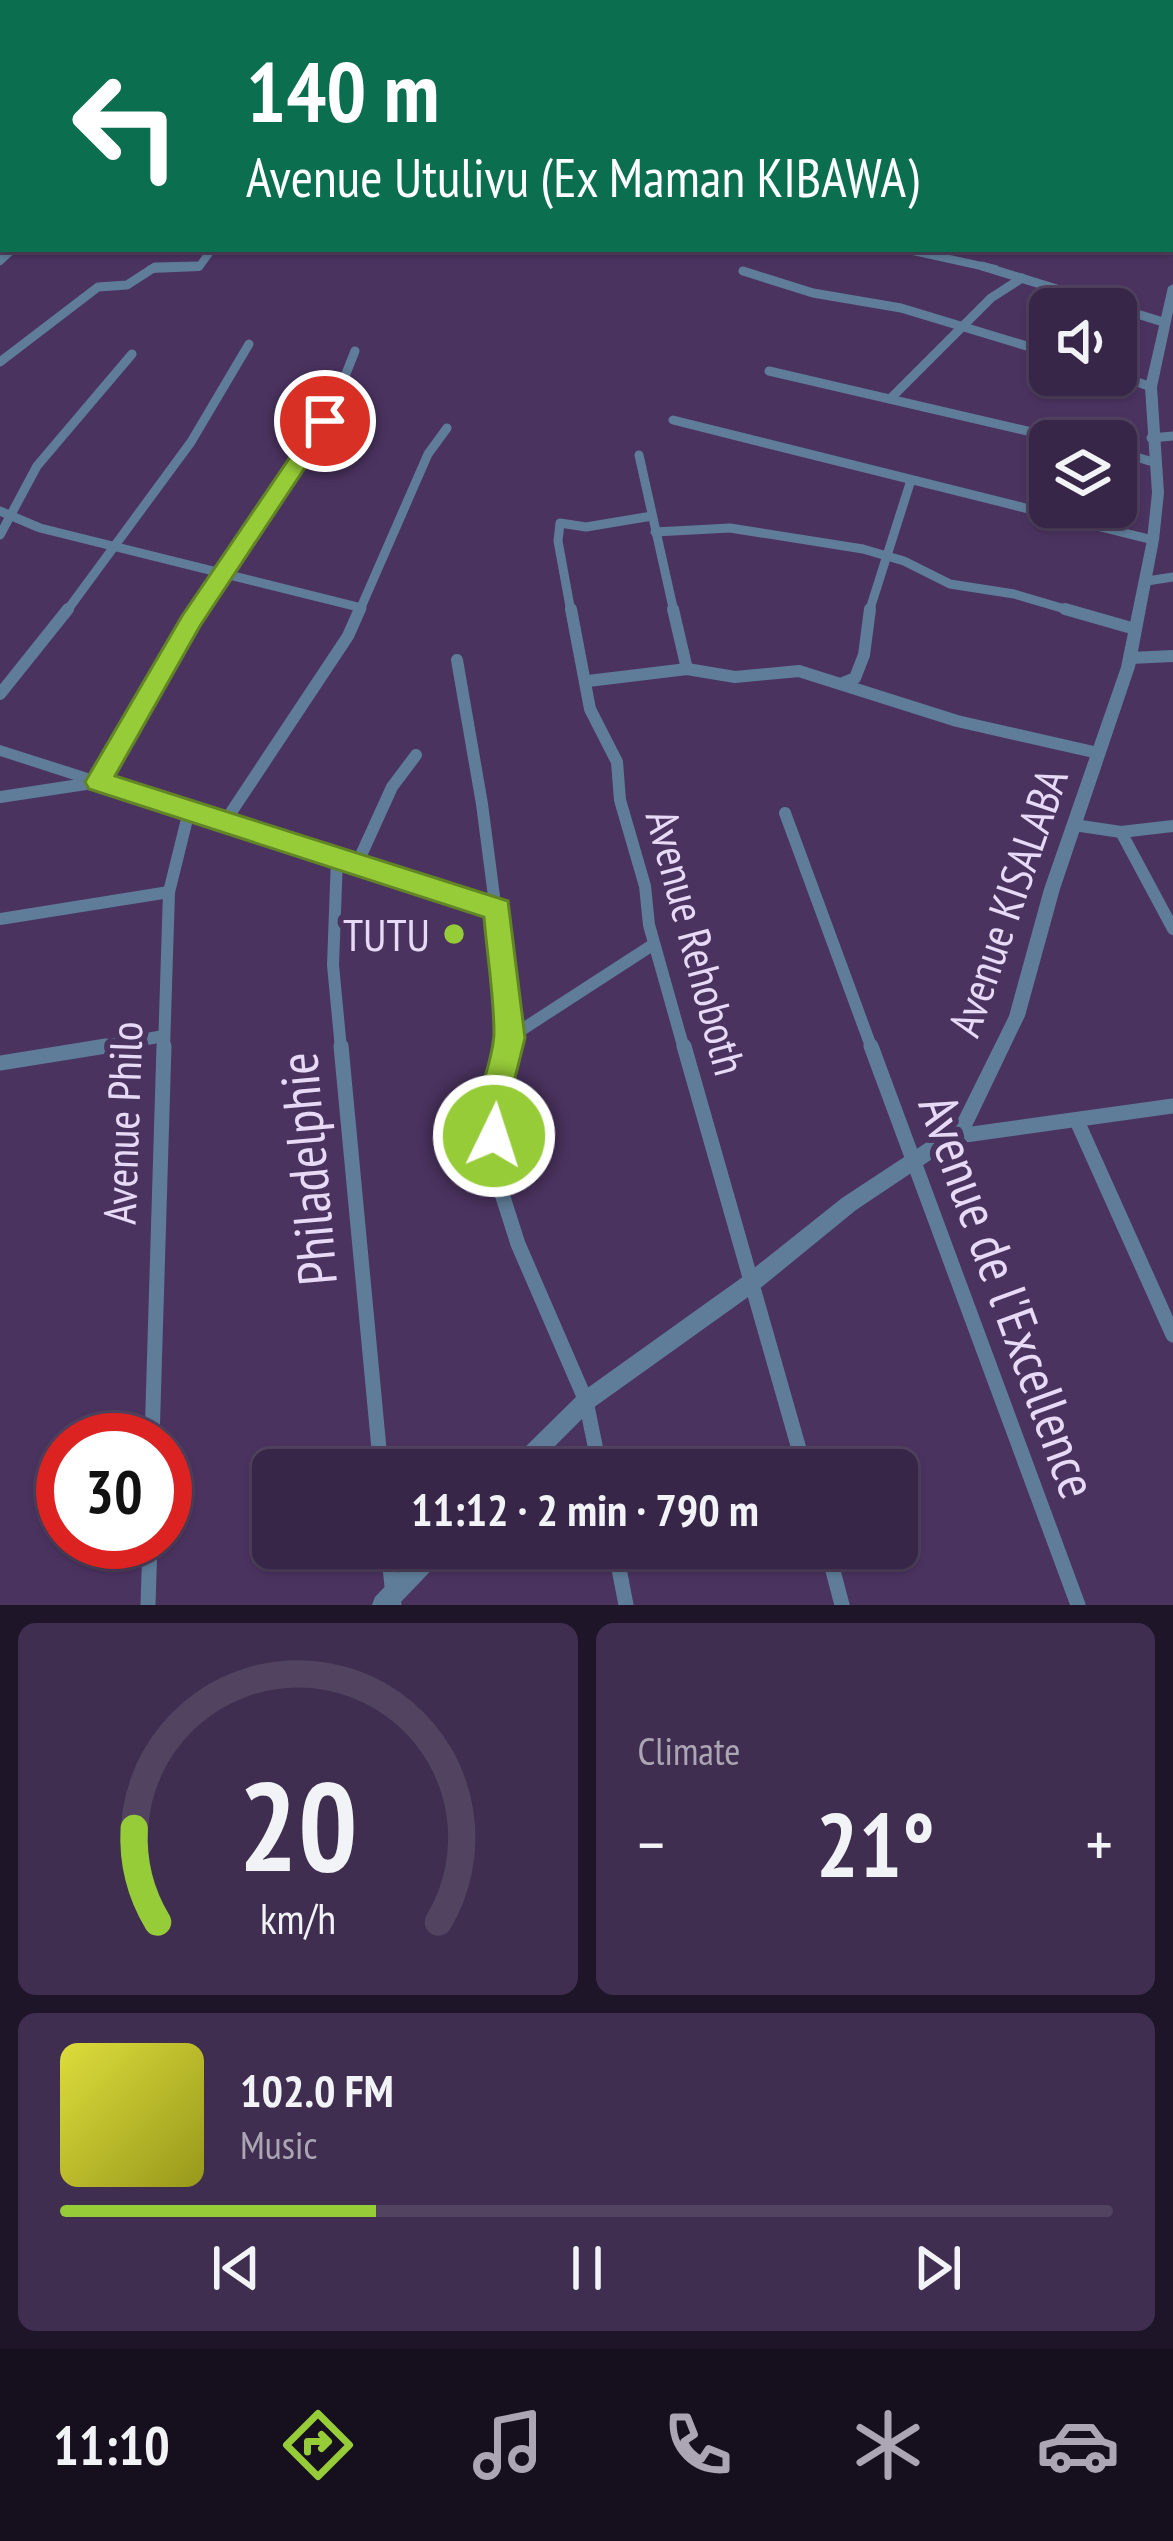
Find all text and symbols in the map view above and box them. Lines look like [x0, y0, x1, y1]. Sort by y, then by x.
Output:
text: 140 m [246, 36, 439, 145]
icon: left [48, 48, 204, 204]
text: Avenue Utulivu (Ex Maman KIBAWA) [246, 142, 919, 212]
map controls [1029, 288, 1137, 528]
button: sound [1029, 288, 1137, 396]
pin [274, 370, 376, 472]
icon: arrive [292, 388, 358, 454]
button: layers [1029, 420, 1137, 528]
street label: Avenue KISALABA [934, 760, 1080, 1043]
street label: Avenue Rehoboth [634, 803, 760, 1081]
place label: TUTU [343, 905, 430, 963]
marker: TUTU [441, 921, 467, 947]
street label: Avenue Philo [89, 1020, 155, 1226]
street label: Philadelphie [262, 1050, 352, 1288]
position arrow [431, 1073, 557, 1199]
street label: Avenue de l'Excellence [904, 1085, 1114, 1507]
speed limit sign: 30 [36, 1413, 192, 1569]
text: 11:12 · 2 min · 790 m [411, 1480, 759, 1538]
text: Climate [638, 1725, 740, 1776]
text: 20 [238, 1744, 357, 1905]
text: 21° [816, 1785, 935, 1902]
text: − [638, 1801, 665, 1886]
text: + [1086, 1801, 1113, 1886]
text: km/h [260, 1890, 336, 1946]
text: 102.0 FM [240, 2061, 394, 2119]
text: Music [240, 2119, 317, 2170]
icon: previous [203, 2235, 269, 2301]
icon: pause [554, 2235, 620, 2301]
icon: next [905, 2235, 971, 2301]
icon: directions [276, 2403, 360, 2487]
icon: music [466, 2403, 550, 2487]
icon: phone [656, 2403, 740, 2487]
icon: climate [846, 2403, 930, 2487]
icon: car [1036, 2403, 1120, 2487]
text: 11:10 [53, 2410, 170, 2480]

